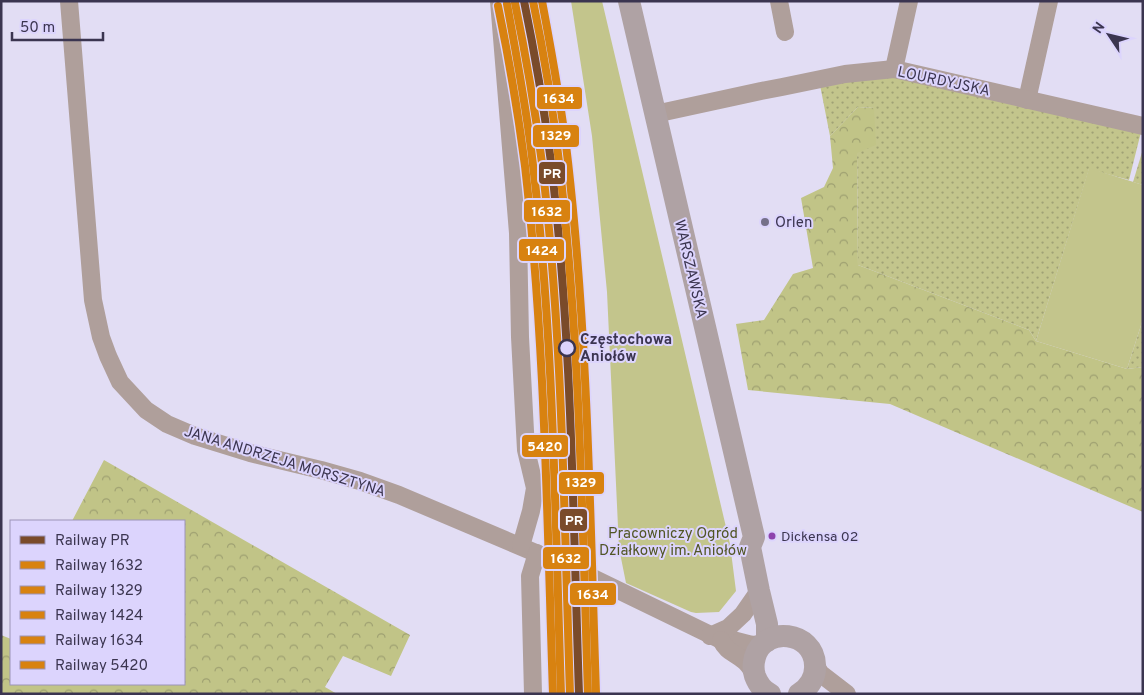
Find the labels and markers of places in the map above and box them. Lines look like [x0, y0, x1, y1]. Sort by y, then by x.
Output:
place label: Orlen [775, 214, 812, 233]
marker: Orlen [759, 216, 771, 228]
place label: Częstochowa Aniołów [580, 331, 672, 367]
marker: Częstochowa Aniołów [558, 339, 576, 357]
place label: Dickensa 02 [781, 529, 858, 546]
marker: Dickensa 02 [767, 531, 777, 541]

